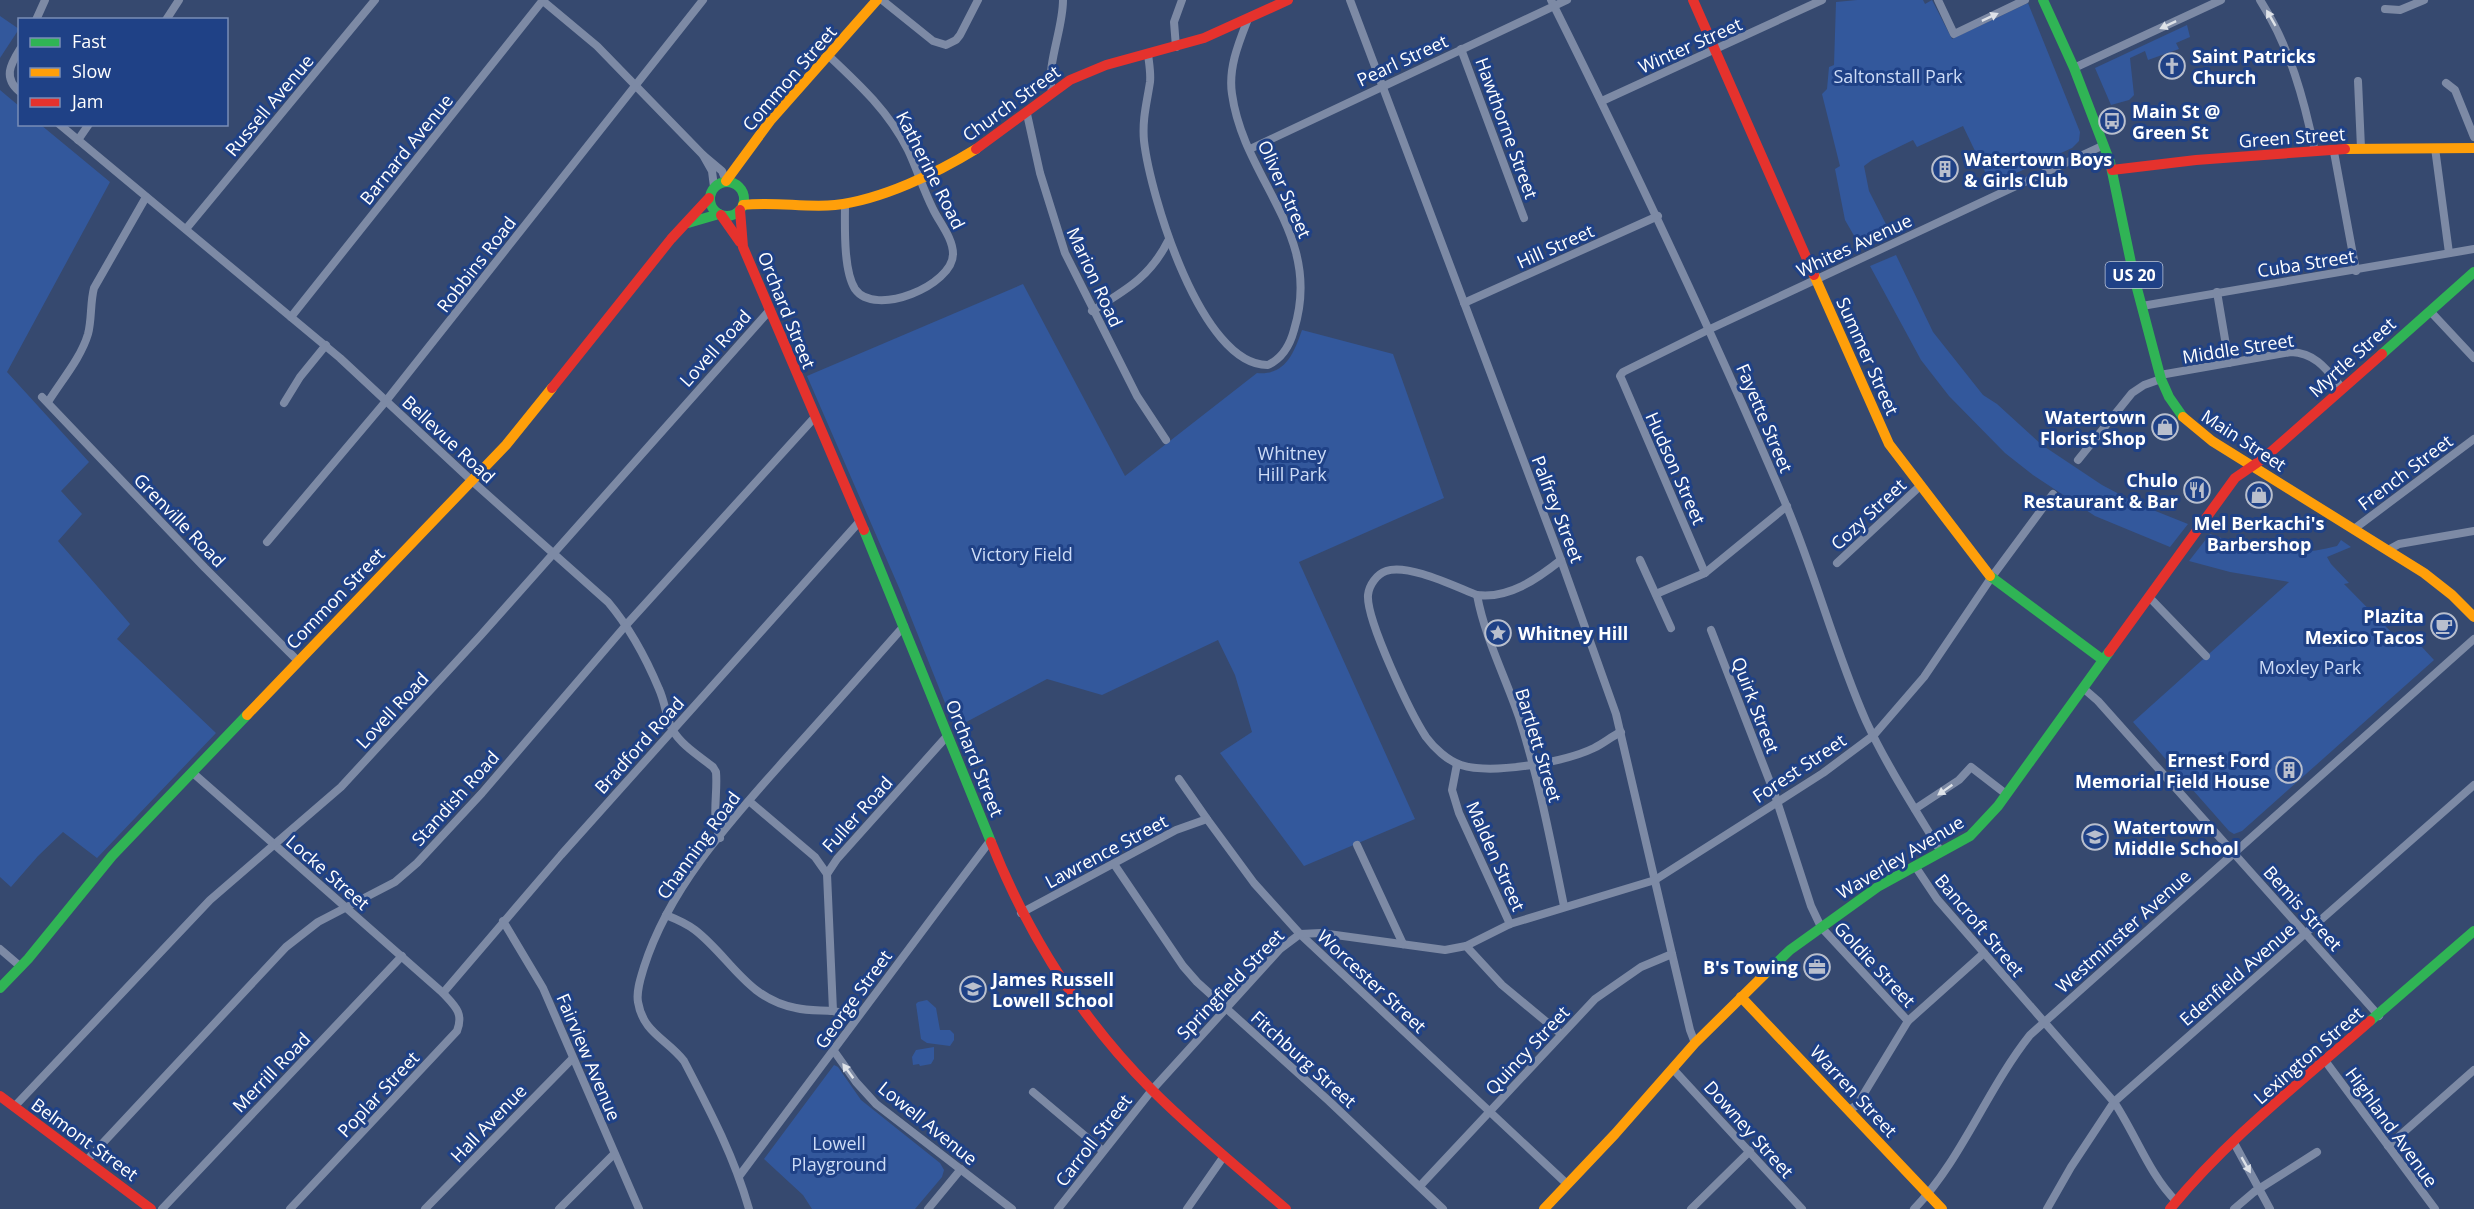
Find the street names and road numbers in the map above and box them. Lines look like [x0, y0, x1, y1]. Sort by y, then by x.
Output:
street label: Winter Street [1634, 11, 1746, 79]
street label: Common Street [737, 20, 841, 136]
street label: Pearl Street [1353, 28, 1451, 92]
street label: Russell Avenue [219, 49, 319, 161]
street label: Hawthorne Street [1470, 54, 1544, 202]
street label: Church Street [957, 59, 1065, 147]
street label: Barnard Avenue [354, 89, 458, 209]
street label: Katherine Road [891, 107, 971, 233]
street label: Green Street [2238, 121, 2346, 153]
street label: Oliver Street [1253, 136, 1317, 242]
street label: Whites Avenue [1792, 208, 1916, 282]
street label: Robbins Road [431, 211, 521, 317]
street label: Hill Street [1513, 218, 1597, 274]
street label: Marion Road [1061, 223, 1129, 331]
street label: Cuba Street [2256, 243, 2356, 283]
street label: Orchard Street [753, 248, 821, 372]
road number: US 20 [2106, 262, 2162, 288]
street label: Summer Street [1831, 293, 1905, 419]
street label: Lovell Road [674, 304, 756, 392]
street label: Myrtle Street [2304, 312, 2400, 402]
street label: Middle Street [2181, 327, 2295, 369]
street label: Fayette Street [1731, 360, 1799, 476]
street label: Bellevue Road [397, 390, 501, 488]
street label: Main Street [2197, 404, 2291, 476]
street label: Hudson Street [1640, 408, 1712, 528]
street label: French Street [2353, 429, 2457, 515]
street label: Palfrey Street [1527, 452, 1589, 566]
street label: Grenville Road [129, 468, 231, 572]
street label: Cozy Street [1825, 473, 1911, 555]
street label: Common Street [280, 542, 390, 654]
street label: Quirk Street [1727, 653, 1785, 757]
street label: Lovell Road [350, 667, 434, 753]
street label: Bartlett Street [1510, 685, 1568, 805]
street label: Bradford Road [589, 691, 689, 799]
street label: Orchard Street [941, 696, 1009, 820]
street label: Forest Street [1748, 728, 1850, 808]
street label: Standish Road [406, 745, 504, 851]
street label: Fuller Road [816, 771, 898, 857]
street label: Channing Road [651, 786, 745, 904]
street label: Malden Street [1461, 797, 1531, 915]
street label: Lawrence Street [1041, 809, 1171, 893]
street label: Waverley Avenue [1832, 810, 1968, 904]
street label: Locke Street [281, 829, 375, 915]
street label: Bemis Street [2258, 860, 2348, 956]
street label: Westminster Avenue [2050, 864, 2196, 998]
street label: Bancroft Street [1930, 869, 2030, 981]
street label: Goldie Street [1829, 916, 1921, 1012]
street label: Edenfield Avenue [2174, 917, 2300, 1031]
street label: Springfield Street [1171, 924, 1289, 1044]
street label: Worcester Street [1312, 924, 1432, 1038]
street label: George Street [809, 945, 897, 1053]
street label: Fairview Avenue [551, 990, 627, 1124]
street label: Quincy Street [1480, 1000, 1574, 1100]
street label: Lexington Street [2248, 1001, 2368, 1109]
street label: Fitchburg Street [1246, 1005, 1362, 1113]
street label: Merrill Road [227, 1027, 315, 1117]
street label: Warren Street [1805, 1040, 1903, 1142]
street label: Poplar Street [332, 1046, 424, 1142]
street label: Highland Avenue [2340, 1062, 2444, 1192]
street label: Downey Street [1699, 1075, 1799, 1183]
street label: Lowell Avenue [874, 1076, 982, 1170]
street label: Hall Avenue [445, 1079, 531, 1167]
street label: Carroll Street [1049, 1089, 1137, 1191]
street label: Belmont Street [27, 1092, 143, 1186]

